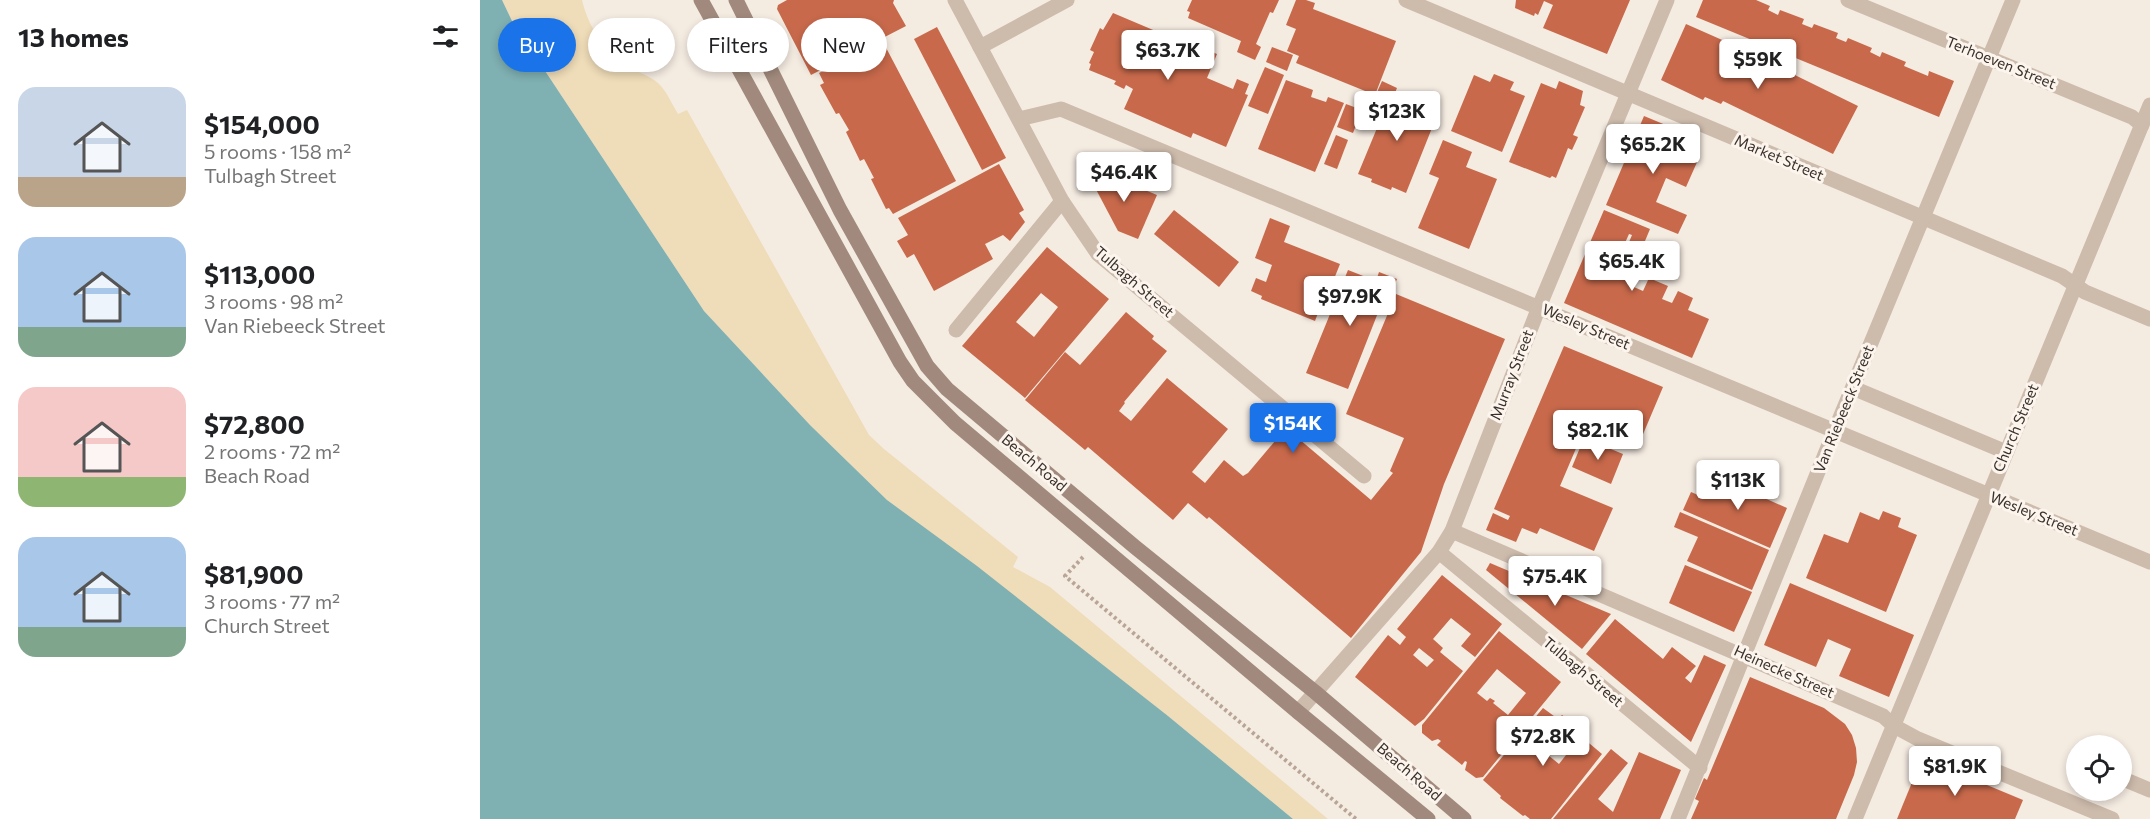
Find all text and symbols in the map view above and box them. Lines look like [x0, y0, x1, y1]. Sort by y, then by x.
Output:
chip: Buy [498, 18, 576, 72]
chip: Rent [588, 18, 675, 72]
chip: Filters [687, 18, 789, 72]
chip: New [801, 18, 887, 72]
icon: filters [429, 20, 462, 53]
text: 13 homes [18, 21, 129, 52]
pin: $63.7K [1119, 30, 1217, 81]
street label: Terhoeven Street [1944, 32, 2059, 92]
text: $63.7K [1135, 37, 1201, 61]
pin: $59K [1722, 39, 1794, 90]
text: $59K [1733, 46, 1783, 70]
pin: $123K [1355, 91, 1439, 142]
text: $123K [1368, 98, 1426, 122]
text: $154,000 [204, 108, 320, 139]
icon: home [66, 111, 138, 183]
pin: $65.2K [1604, 124, 1702, 175]
street label: Market Street [1732, 130, 1827, 184]
text: $65.2K [1620, 131, 1686, 155]
text: 5 rooms · 158 m² [204, 139, 351, 163]
pin: $46.4K [1075, 152, 1173, 203]
text: $46.4K [1090, 159, 1158, 183]
text: Tulbagh Street [204, 163, 336, 187]
pin: $65.4K [1583, 241, 1681, 292]
street label: Tulbagh Street [1091, 242, 1178, 321]
text: $65.4K [1599, 248, 1665, 272]
text: $113,000 [204, 258, 315, 289]
icon: home [66, 261, 138, 333]
pin: $97.9K [1301, 276, 1399, 327]
text: $97.9K [1318, 283, 1382, 307]
text: 3 rooms · 98 m² [204, 289, 343, 313]
street label: Wesley Street [1540, 300, 1633, 353]
text: Van Riebeeck Street [204, 313, 386, 337]
street label: Murray Street [1486, 327, 1537, 422]
street label: Van Riebeeck Street [1809, 342, 1877, 475]
street label: Church Street [1988, 381, 2042, 475]
pin: $154K [1251, 403, 1335, 454]
text: $72,800 [204, 408, 305, 439]
text: $154K [1264, 410, 1322, 434]
pin: $82.1K [1549, 410, 1647, 461]
icon: home [66, 411, 138, 483]
text: $82.1K [1567, 417, 1629, 441]
street label: Beach Road [998, 430, 1071, 495]
text: 2 rooms · 72 m² [204, 439, 340, 463]
pin: $113K [1696, 460, 1780, 511]
text: Beach Road [204, 463, 310, 487]
text: $113K [1710, 467, 1766, 491]
street label: Wesley Street [1988, 487, 2081, 539]
pin: $75.4K [1506, 556, 1604, 607]
text: $81,900 [204, 558, 304, 589]
icon: home [66, 561, 138, 633]
text: $75.4K [1522, 563, 1588, 587]
text: 3 rooms · 77 m² [204, 589, 340, 613]
text: Church Street [204, 613, 330, 637]
street label: Tulbagh Street [1540, 632, 1627, 710]
street label: Heinecke Street [1731, 641, 1837, 701]
pin: $72.8K [1494, 716, 1592, 767]
text: $72.8K [1510, 723, 1576, 747]
map controls [2066, 735, 2132, 801]
button: locate [2066, 735, 2132, 801]
street label: Beach Road [1374, 738, 1446, 804]
pin: $81.9K [1906, 746, 2004, 797]
text: $81.9K [1923, 753, 1987, 777]

